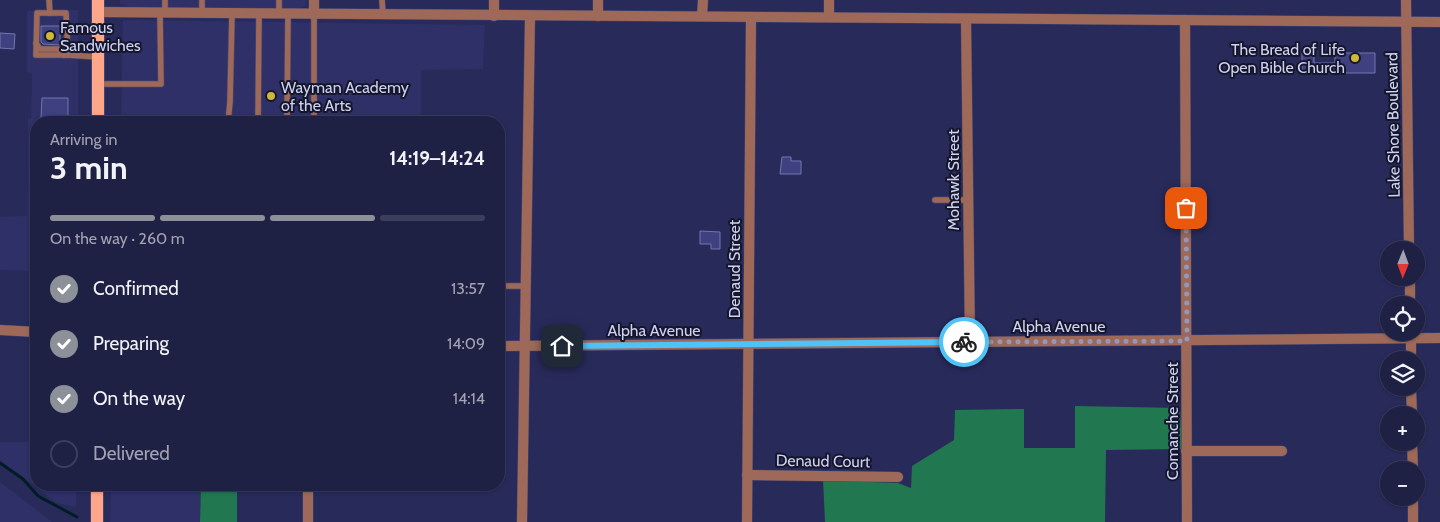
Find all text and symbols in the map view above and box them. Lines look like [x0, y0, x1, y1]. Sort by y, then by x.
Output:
place label: Famous Sandwiches [60, 18, 141, 55]
marker: Famous Sandwiches [44, 30, 56, 42]
place label: The Bread of Life Open Bible Church [1218, 40, 1345, 77]
marker: The Bread of Life Open Bible Church [1349, 52, 1361, 64]
street label: Lake Shore Boulevard [1382, 52, 1404, 198]
place label: Wayman Academy of the Arts [281, 78, 409, 115]
marker: Wayman Academy of the Arts [265, 90, 277, 102]
street label: Mohawk Street [944, 129, 963, 231]
text: Arriving in [50, 130, 117, 149]
text: 14:19–14:24 [389, 147, 485, 170]
text: 3 min [50, 148, 128, 187]
pin [1165, 187, 1207, 229]
icon: bag [1172, 194, 1200, 222]
street label: Denaud Street [725, 219, 744, 318]
text: On the way · 260 m [50, 229, 185, 248]
north arrow [1380, 241, 1425, 286]
map controls [1380, 241, 1425, 506]
icon: check [50, 275, 78, 303]
text: Confirmed [93, 277, 179, 300]
text: 13:57 [451, 279, 485, 298]
button: locate [1380, 296, 1425, 341]
courier [939, 317, 989, 367]
street label: Alpha Avenue [1012, 317, 1106, 336]
street label: Alpha Avenue [607, 321, 701, 340]
pin [541, 325, 583, 367]
icon: bike [950, 328, 978, 356]
icon: check [50, 330, 78, 358]
text: Preparing [93, 332, 169, 355]
icon: home [548, 332, 576, 360]
text: 14:09 [447, 334, 485, 353]
button: layers [1380, 351, 1425, 396]
street label: Comanche Street [1163, 361, 1182, 480]
icon: check [50, 385, 78, 413]
text: On the way [93, 387, 185, 410]
text: 14:14 [453, 389, 485, 408]
button: + [1380, 406, 1425, 451]
text: Delivered [93, 442, 170, 465]
street label: Denaud Court [776, 451, 871, 471]
button: − [1380, 461, 1425, 506]

